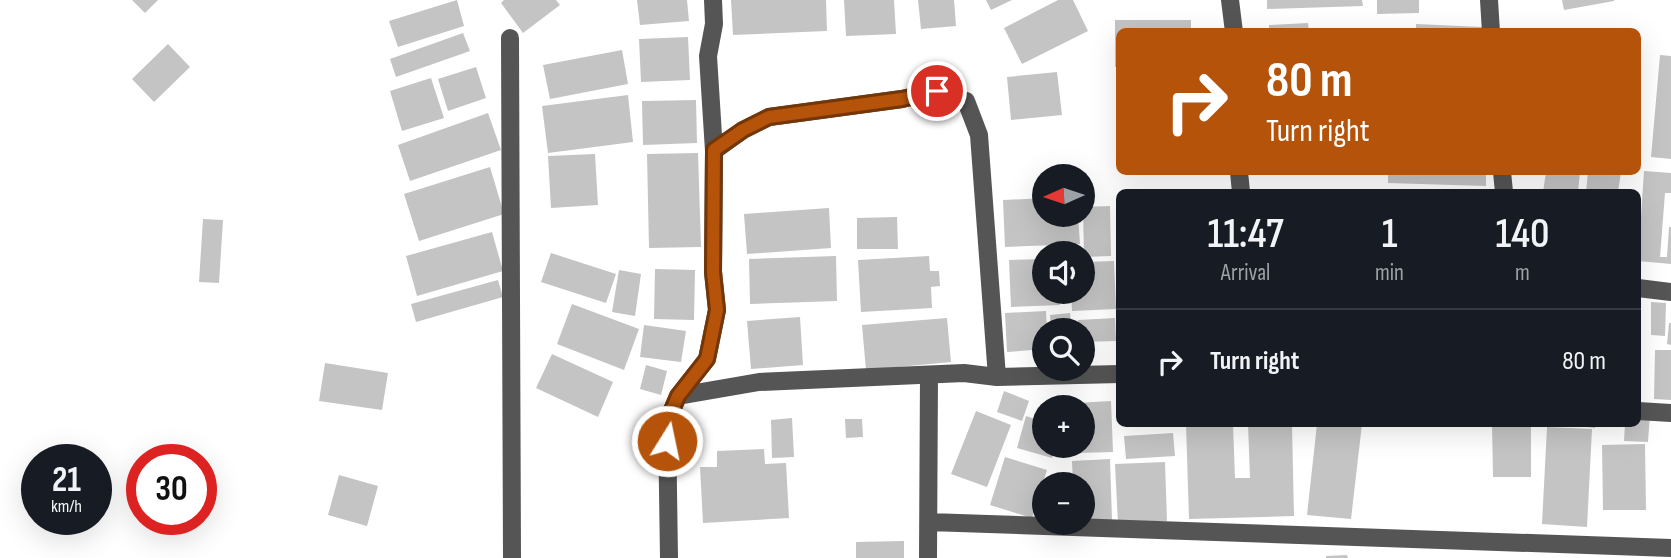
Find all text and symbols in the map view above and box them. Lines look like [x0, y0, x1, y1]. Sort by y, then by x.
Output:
text: 80 m [1266, 52, 1353, 111]
icon: right [1151, 56, 1242, 147]
pin [907, 61, 967, 121]
icon: arrive [918, 72, 956, 110]
text: Turn right [1266, 112, 1370, 151]
north arrow [1032, 164, 1096, 228]
map controls [1032, 164, 1095, 535]
text: 11:47 [1207, 209, 1284, 260]
text: 1 [1382, 209, 1397, 260]
text: 140 [1495, 209, 1550, 260]
button: sound [1032, 241, 1095, 304]
text: Arrival [1221, 259, 1270, 287]
text: min [1375, 259, 1404, 287]
text: m [1515, 259, 1530, 287]
button: search [1032, 318, 1095, 381]
icon: right [1151, 343, 1189, 381]
text: Turn right [1210, 346, 1299, 377]
text: 80 m [1562, 346, 1606, 377]
button: + [1032, 395, 1095, 458]
position arrow [630, 404, 704, 478]
speed limit sign: 30 [126, 444, 217, 535]
text: 21 [52, 459, 81, 502]
button: − [1032, 472, 1095, 535]
text: km/h [51, 496, 82, 517]

